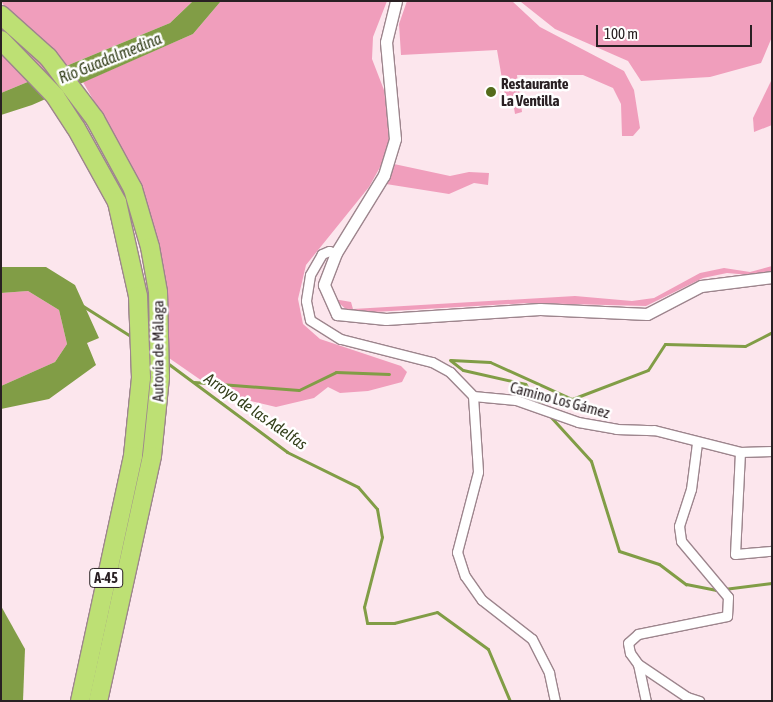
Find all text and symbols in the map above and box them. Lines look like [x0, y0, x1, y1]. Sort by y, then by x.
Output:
scale bar [598, 15, 754, 47]
text: 100 m [604, 25, 638, 42]
water label: Río Guadalmedina [56, 29, 164, 87]
place label: Restaurante La Ventilla [501, 74, 568, 109]
marker: Restaurante La Ventilla [485, 86, 497, 98]
street label: Autovía de Málaga [149, 300, 167, 402]
water label: Arroyo de las Adelfas [201, 368, 311, 454]
street label: Camino Los Gámez [508, 378, 612, 422]
road number: A-45 [88, 566, 124, 590]

